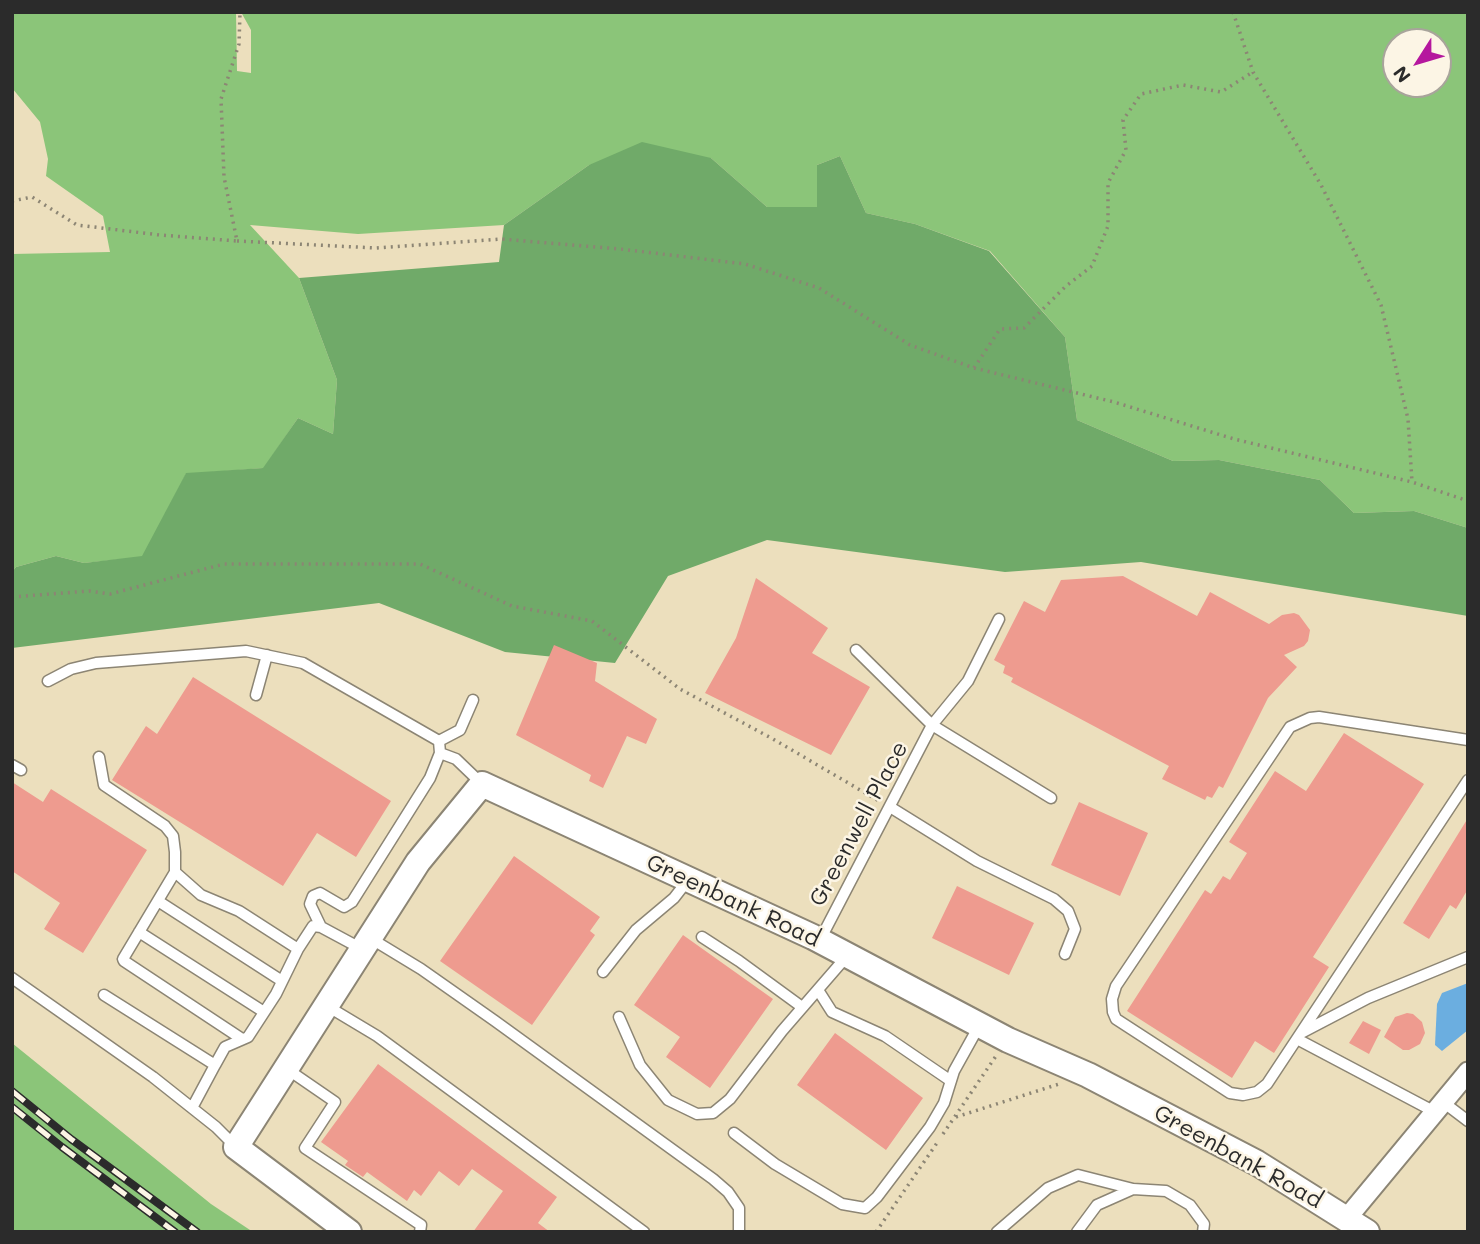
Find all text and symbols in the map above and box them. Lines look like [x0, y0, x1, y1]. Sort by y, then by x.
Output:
north arrow [1382, 28, 1452, 98]
text: N [1387, 61, 1416, 88]
street label: Greenwell Place [804, 737, 914, 911]
street label: Greenbank Road [642, 849, 824, 953]
street label: Greenbank Road [1149, 1099, 1327, 1215]

